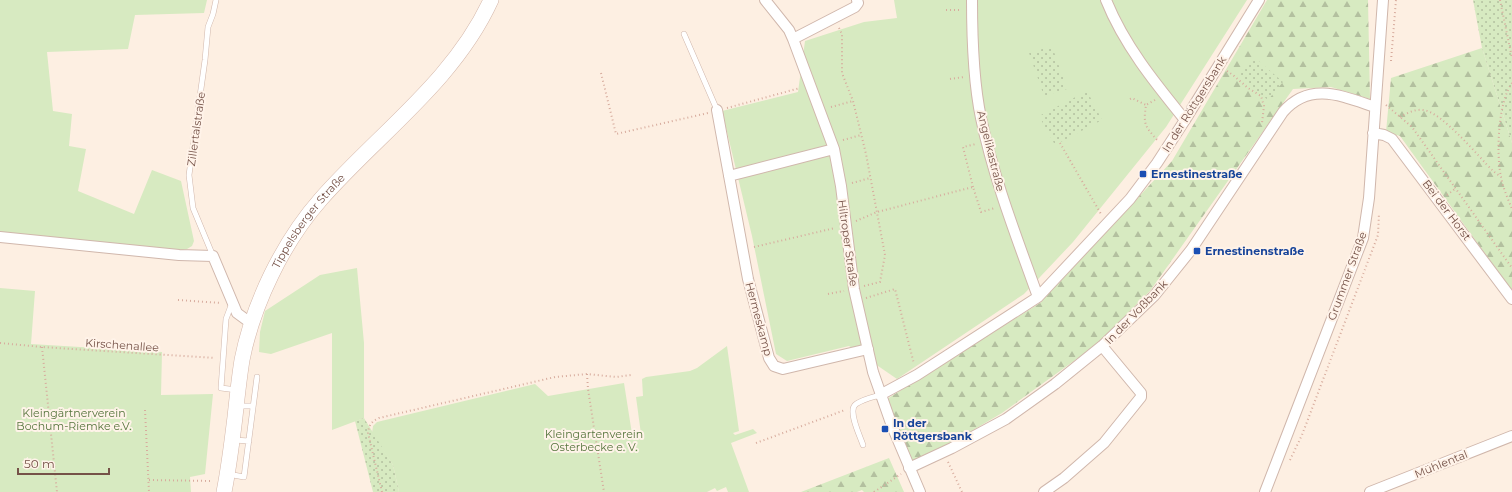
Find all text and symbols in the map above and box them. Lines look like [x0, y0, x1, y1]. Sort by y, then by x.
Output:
street label: In der Röttgersbank [1159, 53, 1229, 154]
street label: Zillertalstraße [184, 90, 208, 167]
street label: Angelikastraße [974, 109, 1008, 193]
place label: Ernestinestraße [1151, 167, 1243, 181]
marker: Ernestinestraße [1138, 169, 1148, 179]
street label: Tippelsberger Straße [269, 170, 348, 271]
street label: Bei der Horst [1420, 177, 1475, 243]
street label: Hiltroper Straße [835, 199, 861, 288]
street label: Grummer Straße [1324, 229, 1370, 322]
place label: Ernestinenstraße [1205, 244, 1304, 258]
marker: Ernestinenstraße [1192, 246, 1202, 256]
street label: In der Voßbank [1102, 277, 1171, 347]
street label: Hermeskamp [742, 281, 776, 357]
street label: Kirschenallee [85, 335, 160, 355]
park label: Kleingärtnerverein Bochum-Riemke e.V. [16, 406, 132, 433]
place label: In der Röttgersbank [893, 416, 973, 443]
marker: In der Röttgersbank [880, 424, 890, 434]
park label: Kleingartenverein Osterbecke e. V. [545, 427, 643, 454]
street label: Mühlental [1412, 447, 1470, 481]
scale bar [18, 450, 109, 476]
text: 50 m [24, 456, 55, 471]

